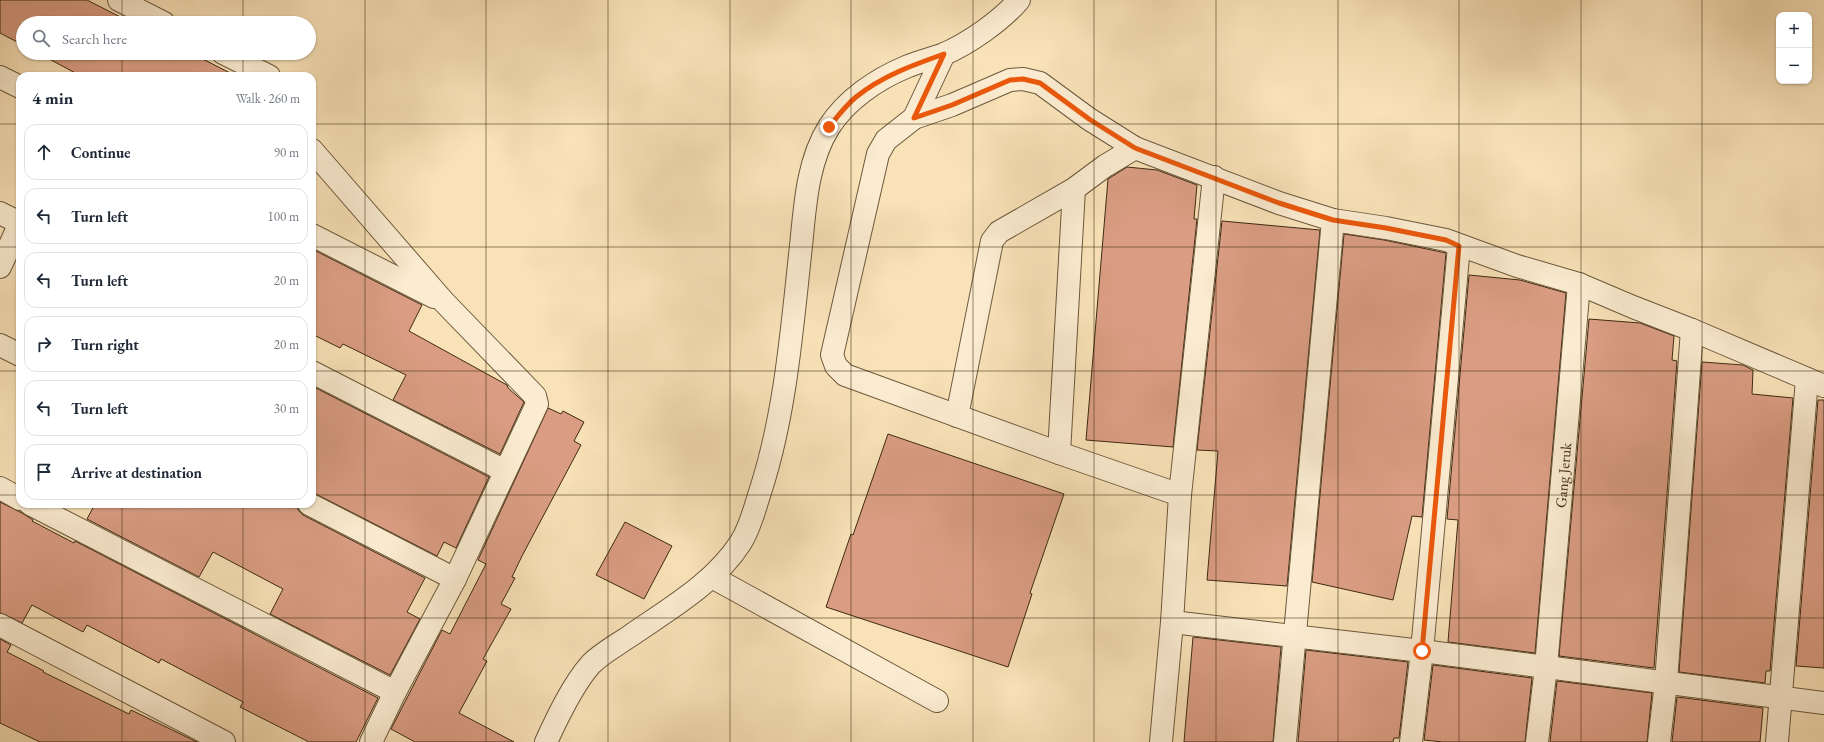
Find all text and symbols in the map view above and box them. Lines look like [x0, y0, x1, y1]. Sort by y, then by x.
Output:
map controls [1776, 12, 1812, 84]
button: + [1776, 12, 1812, 48]
search box [16, 16, 316, 60]
icon: search [30, 27, 52, 49]
text: Search here [62, 29, 127, 48]
button: − [1776, 48, 1812, 84]
text: 4 min [32, 87, 73, 109]
text: Walk · 260 m [236, 90, 300, 107]
route end [820, 118, 838, 136]
icon: ahead [33, 141, 55, 163]
text: Continue [71, 143, 131, 162]
text: 90 m [274, 144, 299, 161]
icon: left [33, 205, 55, 227]
text: Turn left [71, 207, 128, 226]
text: 100 m [268, 208, 299, 225]
icon: left [33, 269, 55, 291]
text: Turn left [71, 271, 128, 290]
text: 20 m [274, 272, 299, 289]
icon: right [33, 333, 55, 355]
text: Turn right [71, 335, 139, 354]
text: 20 m [274, 336, 299, 353]
icon: left [33, 397, 55, 419]
text: Turn left [71, 399, 128, 418]
text: 30 m [274, 400, 299, 417]
street label: Gang Jeruk [1550, 441, 1575, 509]
icon: arrive [33, 461, 55, 483]
text: Arrive at destination [71, 463, 202, 482]
route start [1413, 642, 1431, 660]

